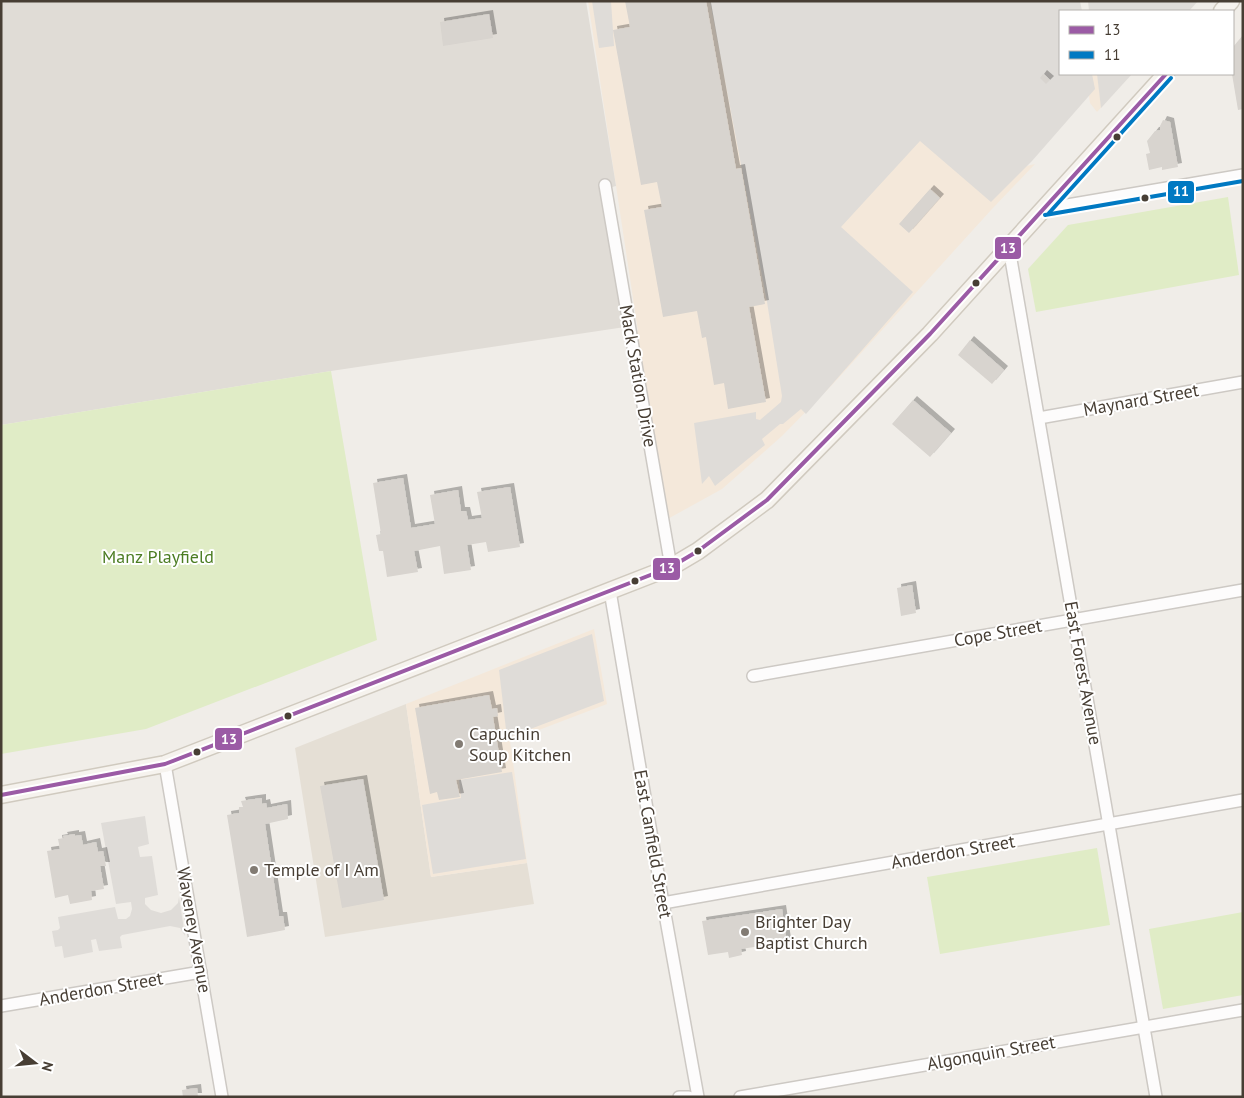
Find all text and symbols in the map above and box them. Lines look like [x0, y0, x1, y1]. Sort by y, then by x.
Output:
legend [1059, 10, 1234, 75]
text: 13 [1104, 20, 1120, 39]
text: 11 [1104, 45, 1120, 64]
unlabelled marker [1112, 132, 1122, 142]
line badge: 11 [1167, 180, 1195, 204]
text: 11 [1173, 182, 1189, 200]
unlabelled marker [1140, 193, 1150, 203]
line badge: 13 [994, 236, 1022, 260]
text: 13 [1000, 239, 1016, 257]
unlabelled marker [971, 278, 981, 288]
street label: Mack Station Drive [615, 303, 662, 449]
street label: Maynard Street [1081, 378, 1200, 421]
park label: Manz Playfield [102, 545, 214, 568]
unlabelled marker [693, 546, 703, 556]
line badge: 13 [652, 557, 681, 581]
text: 13 [659, 559, 675, 577]
unlabelled marker [630, 576, 640, 586]
street label: East Forest Avenue [1060, 599, 1107, 747]
street label: Cope Street [952, 613, 1044, 652]
unlabelled marker [283, 711, 293, 721]
place label: Capuchin Soup Kitchen [469, 722, 571, 766]
line badge: 13 [214, 727, 243, 751]
text: 13 [221, 730, 237, 748]
marker: Capuchin Soup Kitchen [453, 738, 465, 750]
unlabelled marker [192, 747, 202, 757]
street label: East Canfield Street [629, 768, 678, 920]
street label: Anderdon Street [889, 829, 1017, 874]
place label: Temple of I Am [264, 858, 379, 881]
marker: Temple of I Am [248, 864, 260, 876]
street label: Waveney Avenue [172, 865, 217, 995]
place label: Brighter Day Baptist Church [755, 910, 868, 954]
marker: Brighter Day Baptist Church [739, 926, 751, 938]
street label: Anderdon Street [37, 966, 165, 1011]
street label: Algonquin Street [925, 1030, 1057, 1075]
north arrow [10, 1038, 60, 1088]
text: N [38, 1060, 57, 1073]

